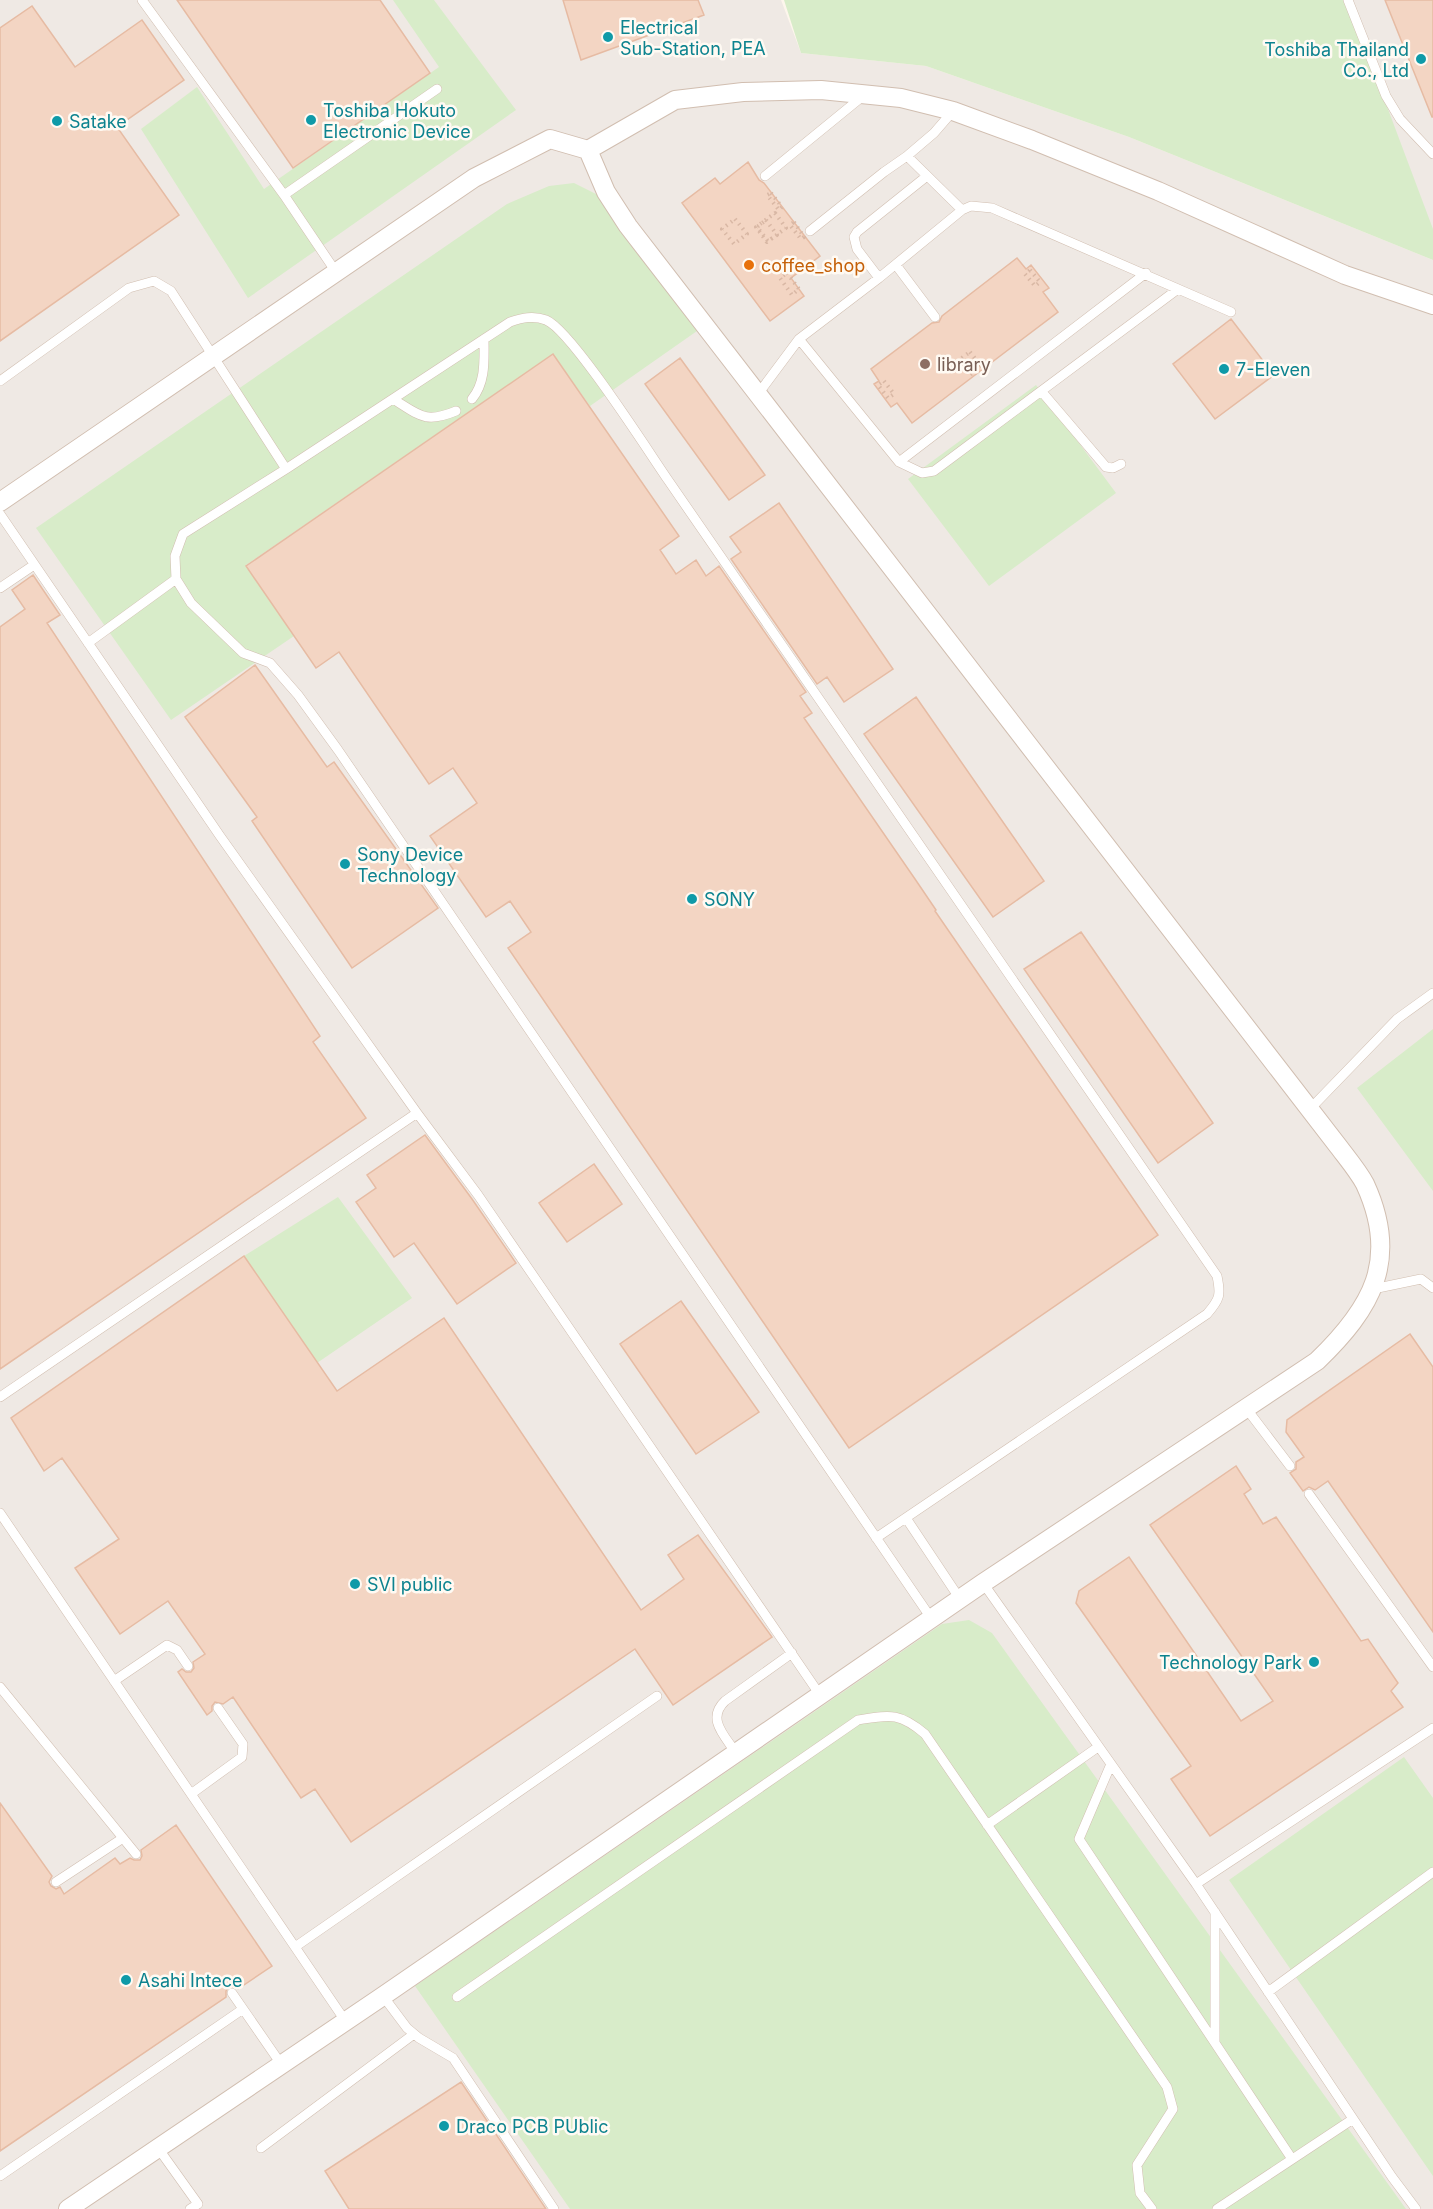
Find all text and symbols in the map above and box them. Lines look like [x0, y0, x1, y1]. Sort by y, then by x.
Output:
place label: Electrical Sub-Station, PEA [620, 17, 766, 59]
marker: Electrical Sub-Station, PEA [601, 30, 615, 44]
place label: Toshiba Thailand Co., Ltd [1264, 39, 1409, 81]
marker: Toshiba Thailand Co., Ltd [1414, 52, 1428, 66]
place label: Toshiba Hokuto Electronic Device [323, 100, 471, 142]
place label: Satake [69, 111, 127, 132]
marker: Toshiba Hokuto Electronic Device [304, 113, 318, 127]
marker: Satake [50, 114, 64, 128]
place label: coffee_shop [761, 255, 865, 276]
marker: coffee_shop [742, 258, 756, 272]
place label: library [937, 354, 991, 375]
marker: library [918, 357, 932, 371]
place label: 7-Eleven [1236, 359, 1311, 380]
marker: 7-Eleven [1217, 362, 1231, 376]
place label: Sony Device Technology [357, 844, 463, 886]
marker: Sony Device Technology [338, 857, 352, 871]
place label: SONY [704, 889, 755, 910]
marker: SONY [685, 892, 699, 906]
place label: SVI public [367, 1574, 453, 1595]
marker: SVI public [348, 1577, 362, 1591]
place label: Technology Park [1159, 1652, 1302, 1673]
marker: Technology Park [1307, 1655, 1321, 1669]
place label: Asahi Intece [138, 1970, 243, 1991]
marker: Asahi Intece [119, 1973, 133, 1987]
place label: Draco PCB PUblic [456, 2116, 608, 2137]
marker: Draco PCB PUblic [437, 2119, 451, 2133]

